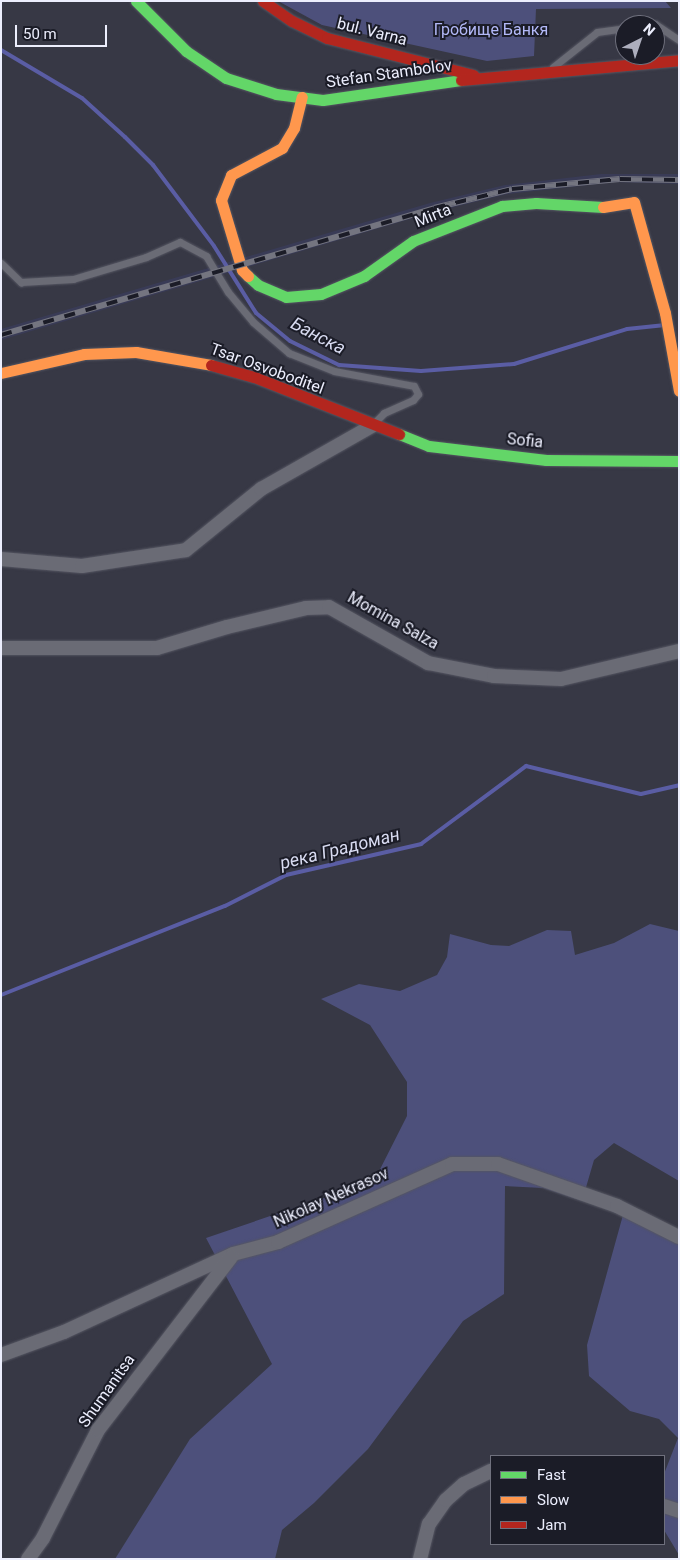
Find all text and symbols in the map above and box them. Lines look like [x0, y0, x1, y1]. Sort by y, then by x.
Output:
street label: bul. Varna [335, 14, 409, 50]
scale bar [18, 15, 110, 47]
north arrow [615, 15, 665, 65]
park label: Гробище Банкя [434, 20, 548, 40]
text: N [640, 20, 658, 39]
text: 50 m [23, 25, 57, 43]
street label: Stefan Stambolov [325, 56, 453, 92]
street label: Mirta [412, 200, 454, 232]
water label: Банска [287, 313, 349, 359]
street label: Tsar Osvoboditel [208, 340, 326, 398]
street label: Sofia [506, 430, 544, 452]
street label: Momina Salza [344, 588, 442, 654]
water label: река Градоман [278, 824, 402, 874]
street label: Nikolay Nekrasov [271, 1164, 391, 1232]
street label: Shumanitsa [75, 1351, 139, 1431]
legend [490, 1455, 665, 1545]
text: Fast [537, 1466, 566, 1484]
text: Slow [537, 1491, 569, 1509]
text: Jam [537, 1516, 567, 1534]

